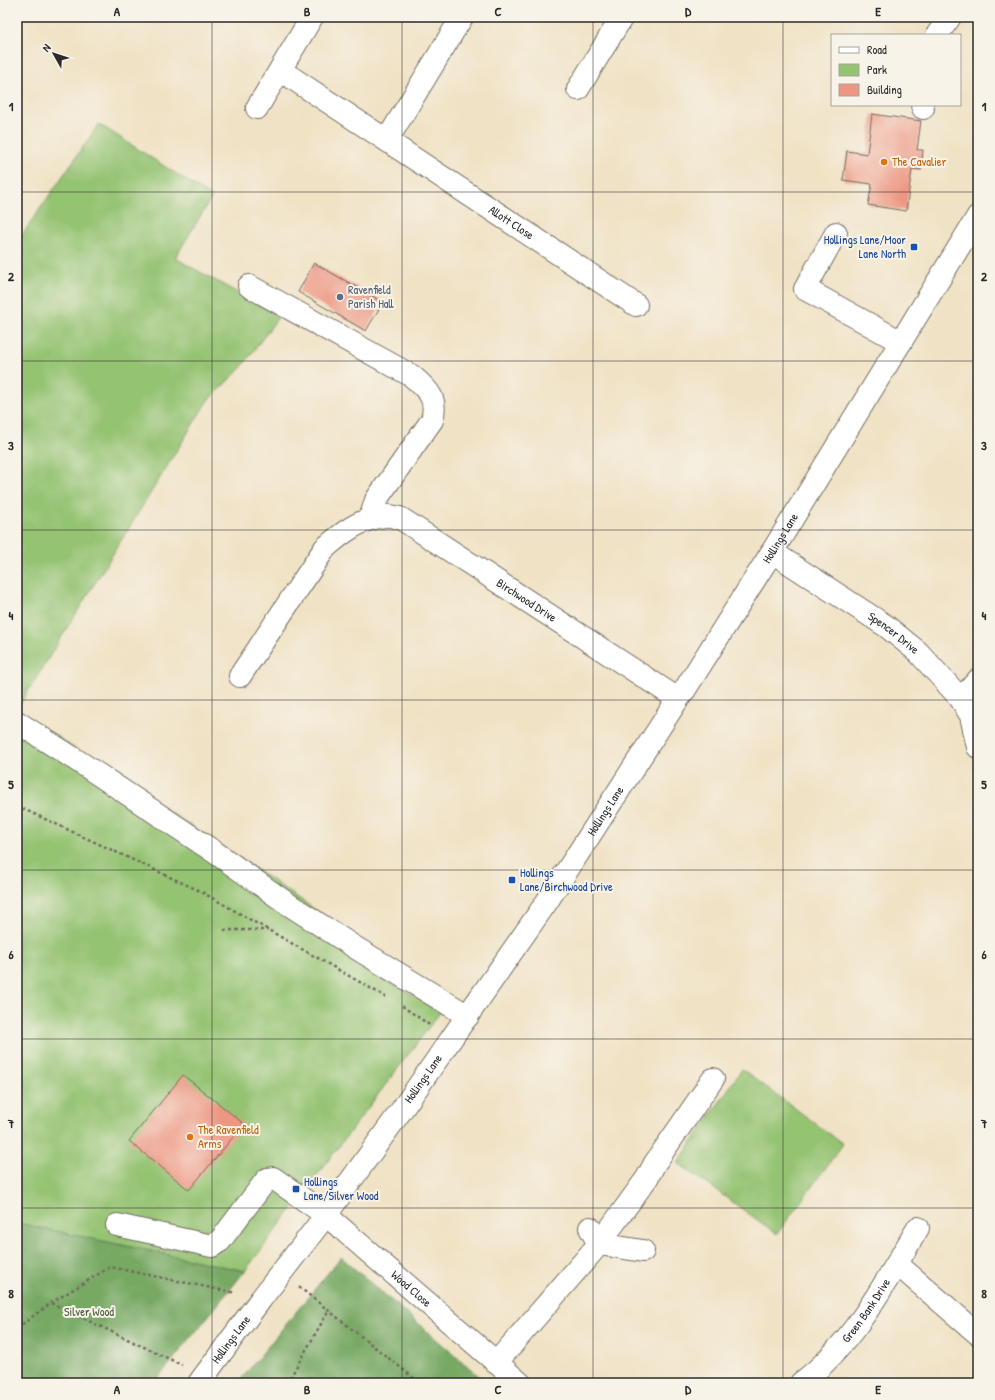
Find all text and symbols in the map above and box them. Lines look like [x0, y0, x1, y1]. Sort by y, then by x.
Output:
text: A [114, 2, 121, 20]
text: B [304, 2, 311, 20]
text: C [494, 2, 502, 20]
text: D [685, 2, 692, 20]
text: E [875, 2, 881, 20]
north arrow [34, 34, 74, 74]
legend [831, 34, 961, 106]
text: N [39, 41, 54, 54]
text: Road [867, 41, 887, 58]
text: Park [867, 61, 887, 78]
text: Building [867, 81, 902, 98]
text: 1 [9, 97, 14, 115]
text: 1 [982, 97, 987, 115]
place label: The Cavalier [892, 153, 947, 170]
marker: The Cavalier [879, 157, 889, 167]
street label: Allott Close [485, 201, 538, 243]
place label: Hollings Lane/Moor Lane North [824, 231, 906, 262]
marker: Hollings Lane/Moor Lane North [909, 242, 919, 252]
text: 2 [8, 267, 15, 285]
text: 2 [981, 267, 988, 285]
place label: Ravenfield Parish Hall [348, 281, 395, 312]
marker: Ravenfield Parish Hall [335, 292, 345, 302]
text: 3 [8, 436, 14, 454]
text: 3 [981, 436, 987, 454]
street label: Hollings Lane [758, 510, 802, 566]
street label: Birchwood Drive [493, 574, 560, 626]
text: 4 [9, 606, 14, 624]
text: 4 [982, 606, 987, 624]
street label: Spencer Drive [865, 608, 923, 658]
text: 5 [8, 775, 14, 793]
text: 5 [981, 775, 987, 793]
street label: Hollings Lane [583, 782, 628, 839]
place label: Hollings Lane/Birchwood Drive [520, 864, 613, 895]
marker: Hollings Lane/Birchwood Drive [507, 875, 517, 885]
text: 6 [8, 945, 14, 963]
text: 6 [981, 945, 987, 963]
street label: Hollings Lane [400, 1051, 446, 1106]
text: 7 [7, 1114, 15, 1132]
text: 7 [980, 1114, 988, 1132]
place label: The Ravenfield Arms [198, 1121, 259, 1152]
marker: The Ravenfield Arms [185, 1132, 195, 1142]
place label: Hollings Lane/Silver Wood [304, 1173, 379, 1204]
marker: Hollings Lane/Silver Wood [291, 1184, 301, 1194]
street label: Wood Close [388, 1266, 436, 1311]
street label: Green Bank Drive [837, 1275, 894, 1346]
text: 8 [8, 1284, 14, 1302]
text: 8 [981, 1284, 987, 1302]
park label: Silver Wood [64, 1303, 114, 1320]
street label: Hollings Lane [207, 1312, 254, 1367]
text: A [114, 1380, 121, 1398]
text: B [304, 1380, 311, 1398]
text: C [494, 1380, 502, 1398]
text: D [685, 1380, 692, 1398]
text: E [875, 1380, 881, 1398]

